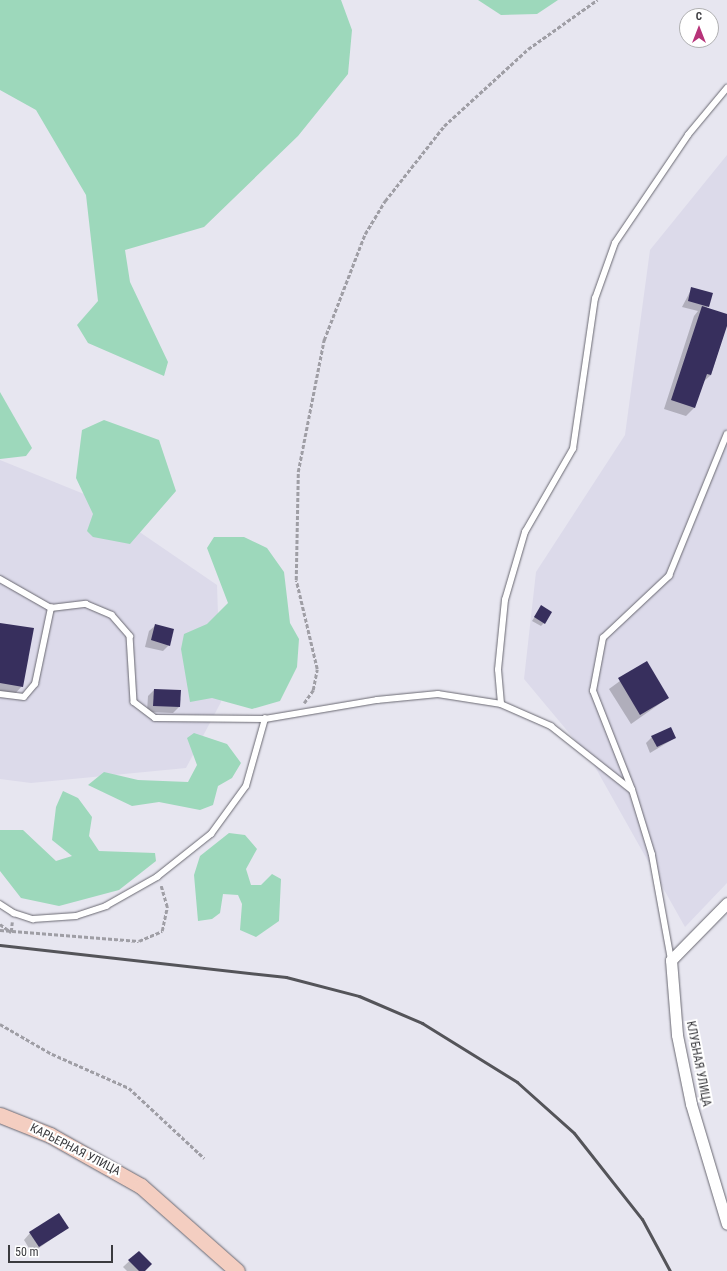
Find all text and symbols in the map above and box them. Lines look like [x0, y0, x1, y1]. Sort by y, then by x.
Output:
north arrow [679, 8, 719, 48]
text: С [696, 10, 702, 23]
street label: КЛУБНАЯ УЛИЦА [683, 1020, 713, 1108]
street label: КАРЬЕРНАЯ УЛИЦА [28, 1121, 122, 1179]
scale bar [10, 1237, 115, 1263]
text: 50 m [15, 1245, 39, 1259]

